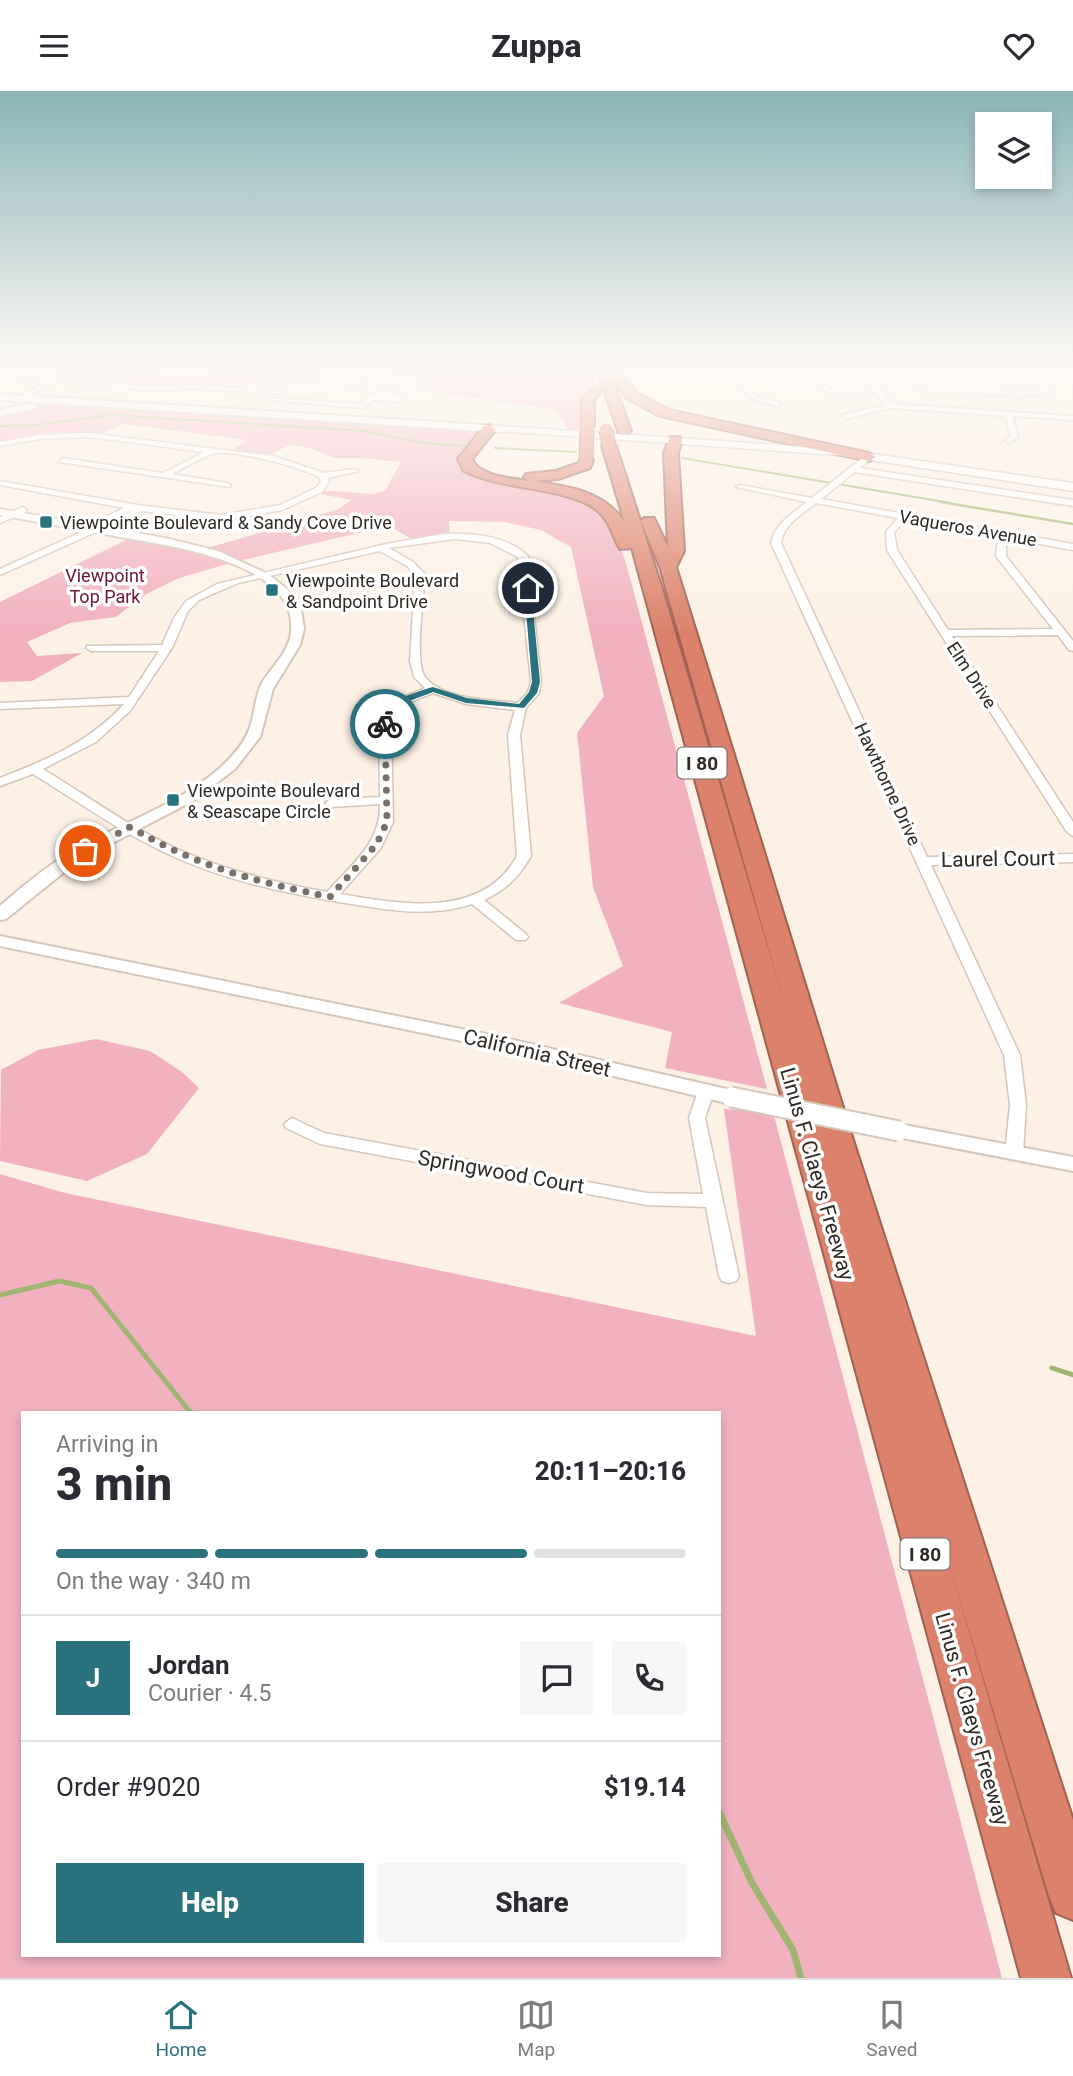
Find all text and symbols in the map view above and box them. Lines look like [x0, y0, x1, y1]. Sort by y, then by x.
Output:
icon: menu [35, 27, 73, 65]
text: Zuppa [491, 27, 582, 65]
icon: heart [1000, 27, 1038, 65]
map controls [975, 112, 1052, 189]
button: layers [975, 112, 1052, 189]
street label: Vaqueros Avenue [898, 506, 1038, 550]
place label: Viewpointe Boulevard & Sandy Cove Drive [60, 512, 392, 533]
marker: Viewpointe Boulevard & Sandy Cove Drive [38, 514, 54, 530]
pin [498, 558, 558, 618]
park label: Viewpoint Top Park [65, 565, 145, 607]
icon: home [509, 569, 547, 607]
place label: Viewpointe Boulevard & Sandpoint Drive [286, 570, 459, 612]
marker: Viewpointe Boulevard & Sandpoint Drive [264, 582, 280, 598]
street label: Elm Drive [943, 638, 1001, 712]
courier [350, 689, 420, 759]
icon: bike [366, 705, 404, 743]
street label: Hawthorne Drive [850, 719, 926, 849]
road number: I 80 [678, 747, 726, 779]
place label: Viewpointe Boulevard & Seascape Circle [187, 780, 360, 822]
marker: Viewpointe Boulevard & Seascape Circle [165, 792, 181, 808]
pin [55, 821, 115, 881]
icon: bag [66, 832, 104, 870]
street label: Laurel Court [941, 846, 1056, 872]
street label: California Street [461, 1024, 613, 1082]
street label: Linus F. Claeys Freeway [775, 1065, 859, 1283]
street label: Springwood Court [416, 1146, 586, 1198]
text: Arriving in [56, 1431, 159, 1458]
text: 20:11–20:16 [535, 1456, 686, 1486]
text: 3 min [56, 1457, 172, 1511]
road number: I 80 [900, 1539, 950, 1569]
text: On the way · 340 m [56, 1568, 251, 1595]
street label: Linus F. Claeys Freeway [930, 1610, 1014, 1828]
button: chat [520, 1641, 594, 1715]
button: phone [612, 1641, 686, 1715]
text: Jordan [148, 1650, 230, 1680]
text: J [86, 1663, 100, 1693]
text: Courier · 4.5 [148, 1680, 271, 1707]
text: Order #9020 [56, 1772, 201, 1802]
text: $19.14 [604, 1772, 686, 1802]
button: Help [56, 1863, 364, 1943]
button: Share [378, 1863, 686, 1943]
tab: Home [155, 1996, 207, 2061]
tab: Map [517, 1996, 555, 2061]
tab: Saved [866, 1996, 918, 2061]

